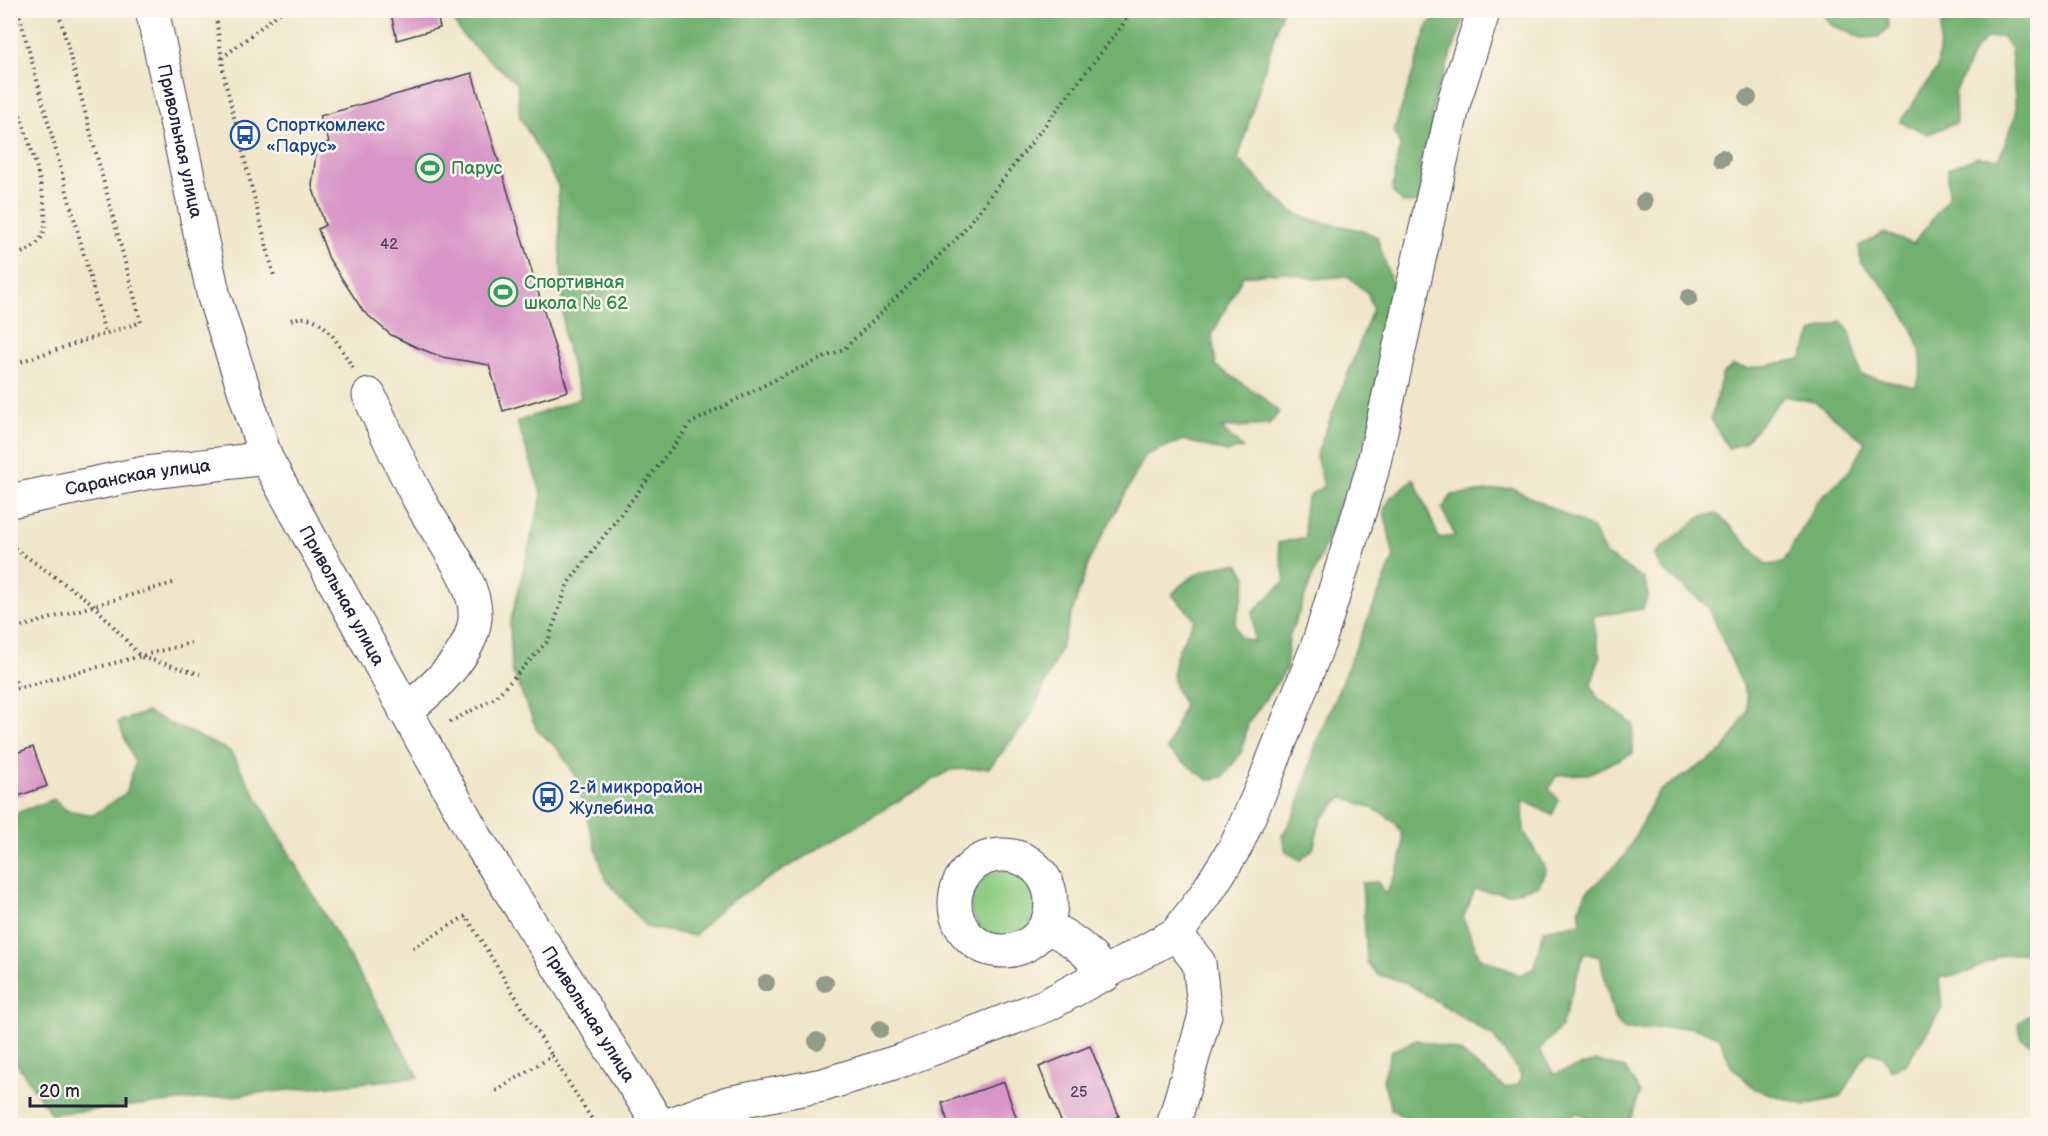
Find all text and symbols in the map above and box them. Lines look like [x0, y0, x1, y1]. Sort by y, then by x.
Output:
street label: Привольная улица [153, 62, 207, 220]
place label: Спорткомлекс «Парус» [266, 115, 385, 157]
bus stop icon: Спорткомлекс «Парус» [229, 119, 261, 151]
sports icon: Парус [414, 152, 446, 184]
place label: Парус [451, 158, 503, 179]
house number: 42 [380, 235, 398, 254]
place label: Спортивная школа № 62 [524, 272, 628, 314]
sports icon: Спортивная школа № 62 [487, 276, 519, 308]
street label: Саранская улица [63, 455, 212, 500]
street label: Привольная улица [294, 522, 389, 670]
place label: 2-й микрорайон Жулебина [569, 777, 703, 819]
bus stop icon: 2-й микрорайон Жулебина [532, 781, 564, 813]
street label: Привольная улица [537, 943, 639, 1087]
scale bar [30, 1070, 126, 1108]
text: 20 m [39, 1081, 80, 1102]
house number: 25 [1070, 1083, 1088, 1102]

